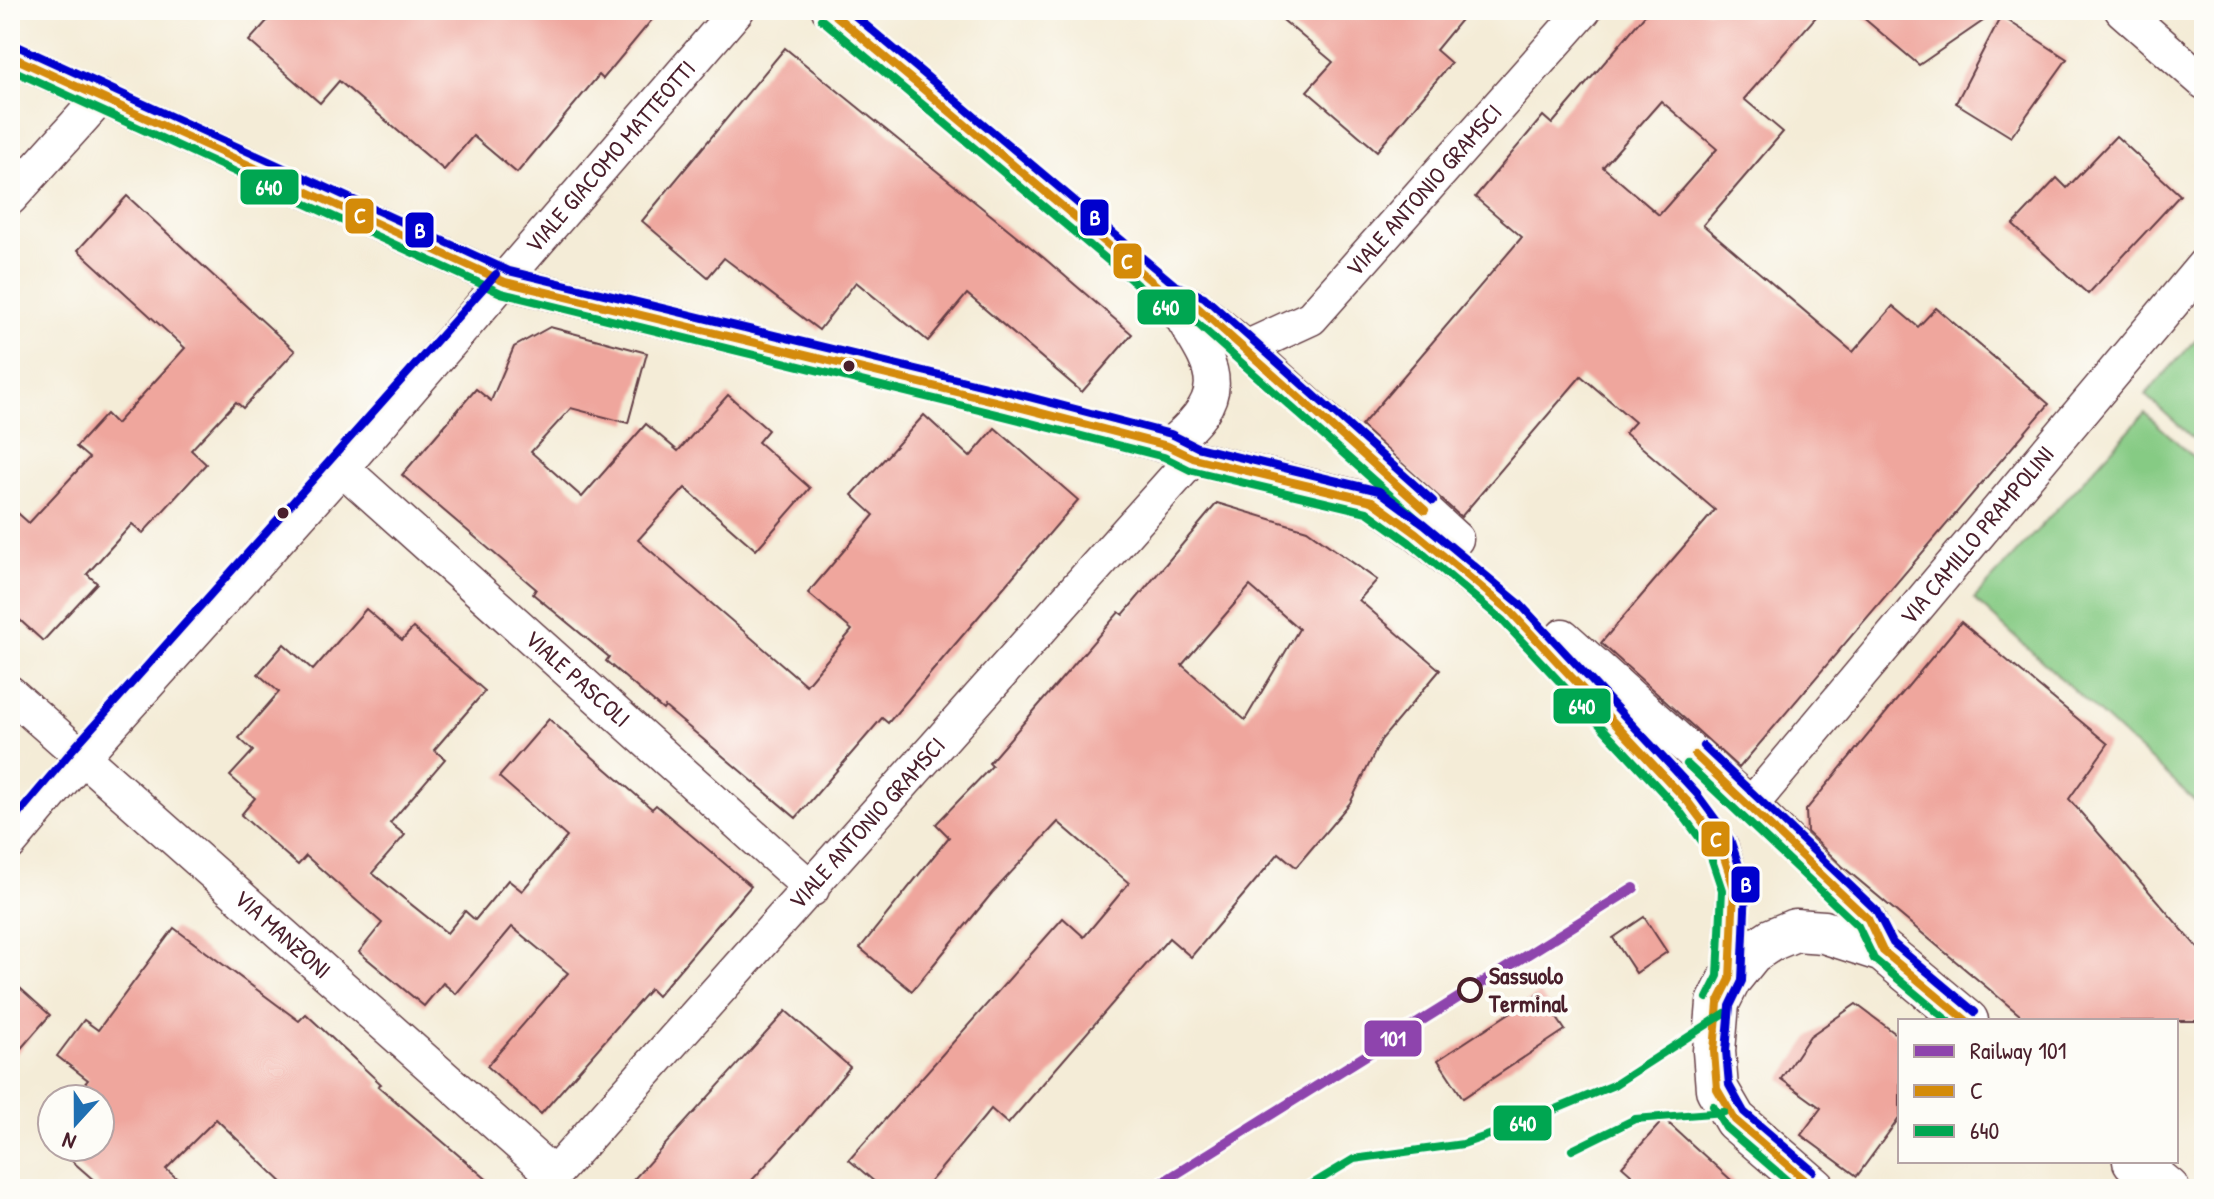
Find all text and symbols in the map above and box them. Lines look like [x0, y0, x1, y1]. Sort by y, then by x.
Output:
street label: VIALE GIACOMO MATTEOTTI [518, 53, 702, 259]
street label: VIALE ANTONIO GRAMSCI [1338, 97, 1508, 283]
line badge: 640 [239, 168, 300, 206]
text: 640 [256, 172, 283, 202]
line badge: C [344, 197, 375, 235]
line badge: B [1079, 198, 1110, 237]
text: C [354, 200, 366, 230]
text: B [1089, 202, 1101, 232]
line badge: B [404, 211, 435, 249]
text: B [414, 215, 426, 245]
line badge: C [1112, 242, 1143, 280]
text: C [1121, 246, 1133, 276]
line badge: 640 [1136, 288, 1197, 326]
text: 640 [1153, 292, 1180, 322]
unlabelled marker [841, 358, 857, 374]
street label: VIA CAMILLO PRAMPOLINI [1892, 438, 2061, 631]
unlabelled marker [275, 505, 291, 521]
street label: VIALE PASCOLI [518, 622, 638, 734]
line badge: 640 [1552, 687, 1612, 725]
text: 640 [1569, 691, 1596, 721]
street label: VIALE ANTONIO GRAMSCI [781, 730, 952, 916]
line badge: C [1700, 820, 1731, 858]
text: C [1710, 824, 1722, 854]
line badge: B [1730, 865, 1761, 904]
text: B [1740, 869, 1752, 899]
street label: VIA MANZONI [228, 882, 338, 985]
place label: Sassuolo Terminal [1488, 959, 1568, 1019]
marker: Sassuolo Terminal [1458, 978, 1482, 1002]
line badge: 101 [1363, 1019, 1423, 1058]
legend [1898, 1019, 2178, 1163]
text: 101 [1380, 1023, 1406, 1053]
text: Railway 101 [1970, 1034, 2066, 1066]
text: C [1970, 1074, 1983, 1106]
north arrow [36, 1083, 116, 1163]
line badge: 640 [1492, 1104, 1553, 1142]
text: 640 [1510, 1108, 1537, 1138]
text: 640 [1970, 1114, 1999, 1146]
text: N [58, 1125, 80, 1158]

